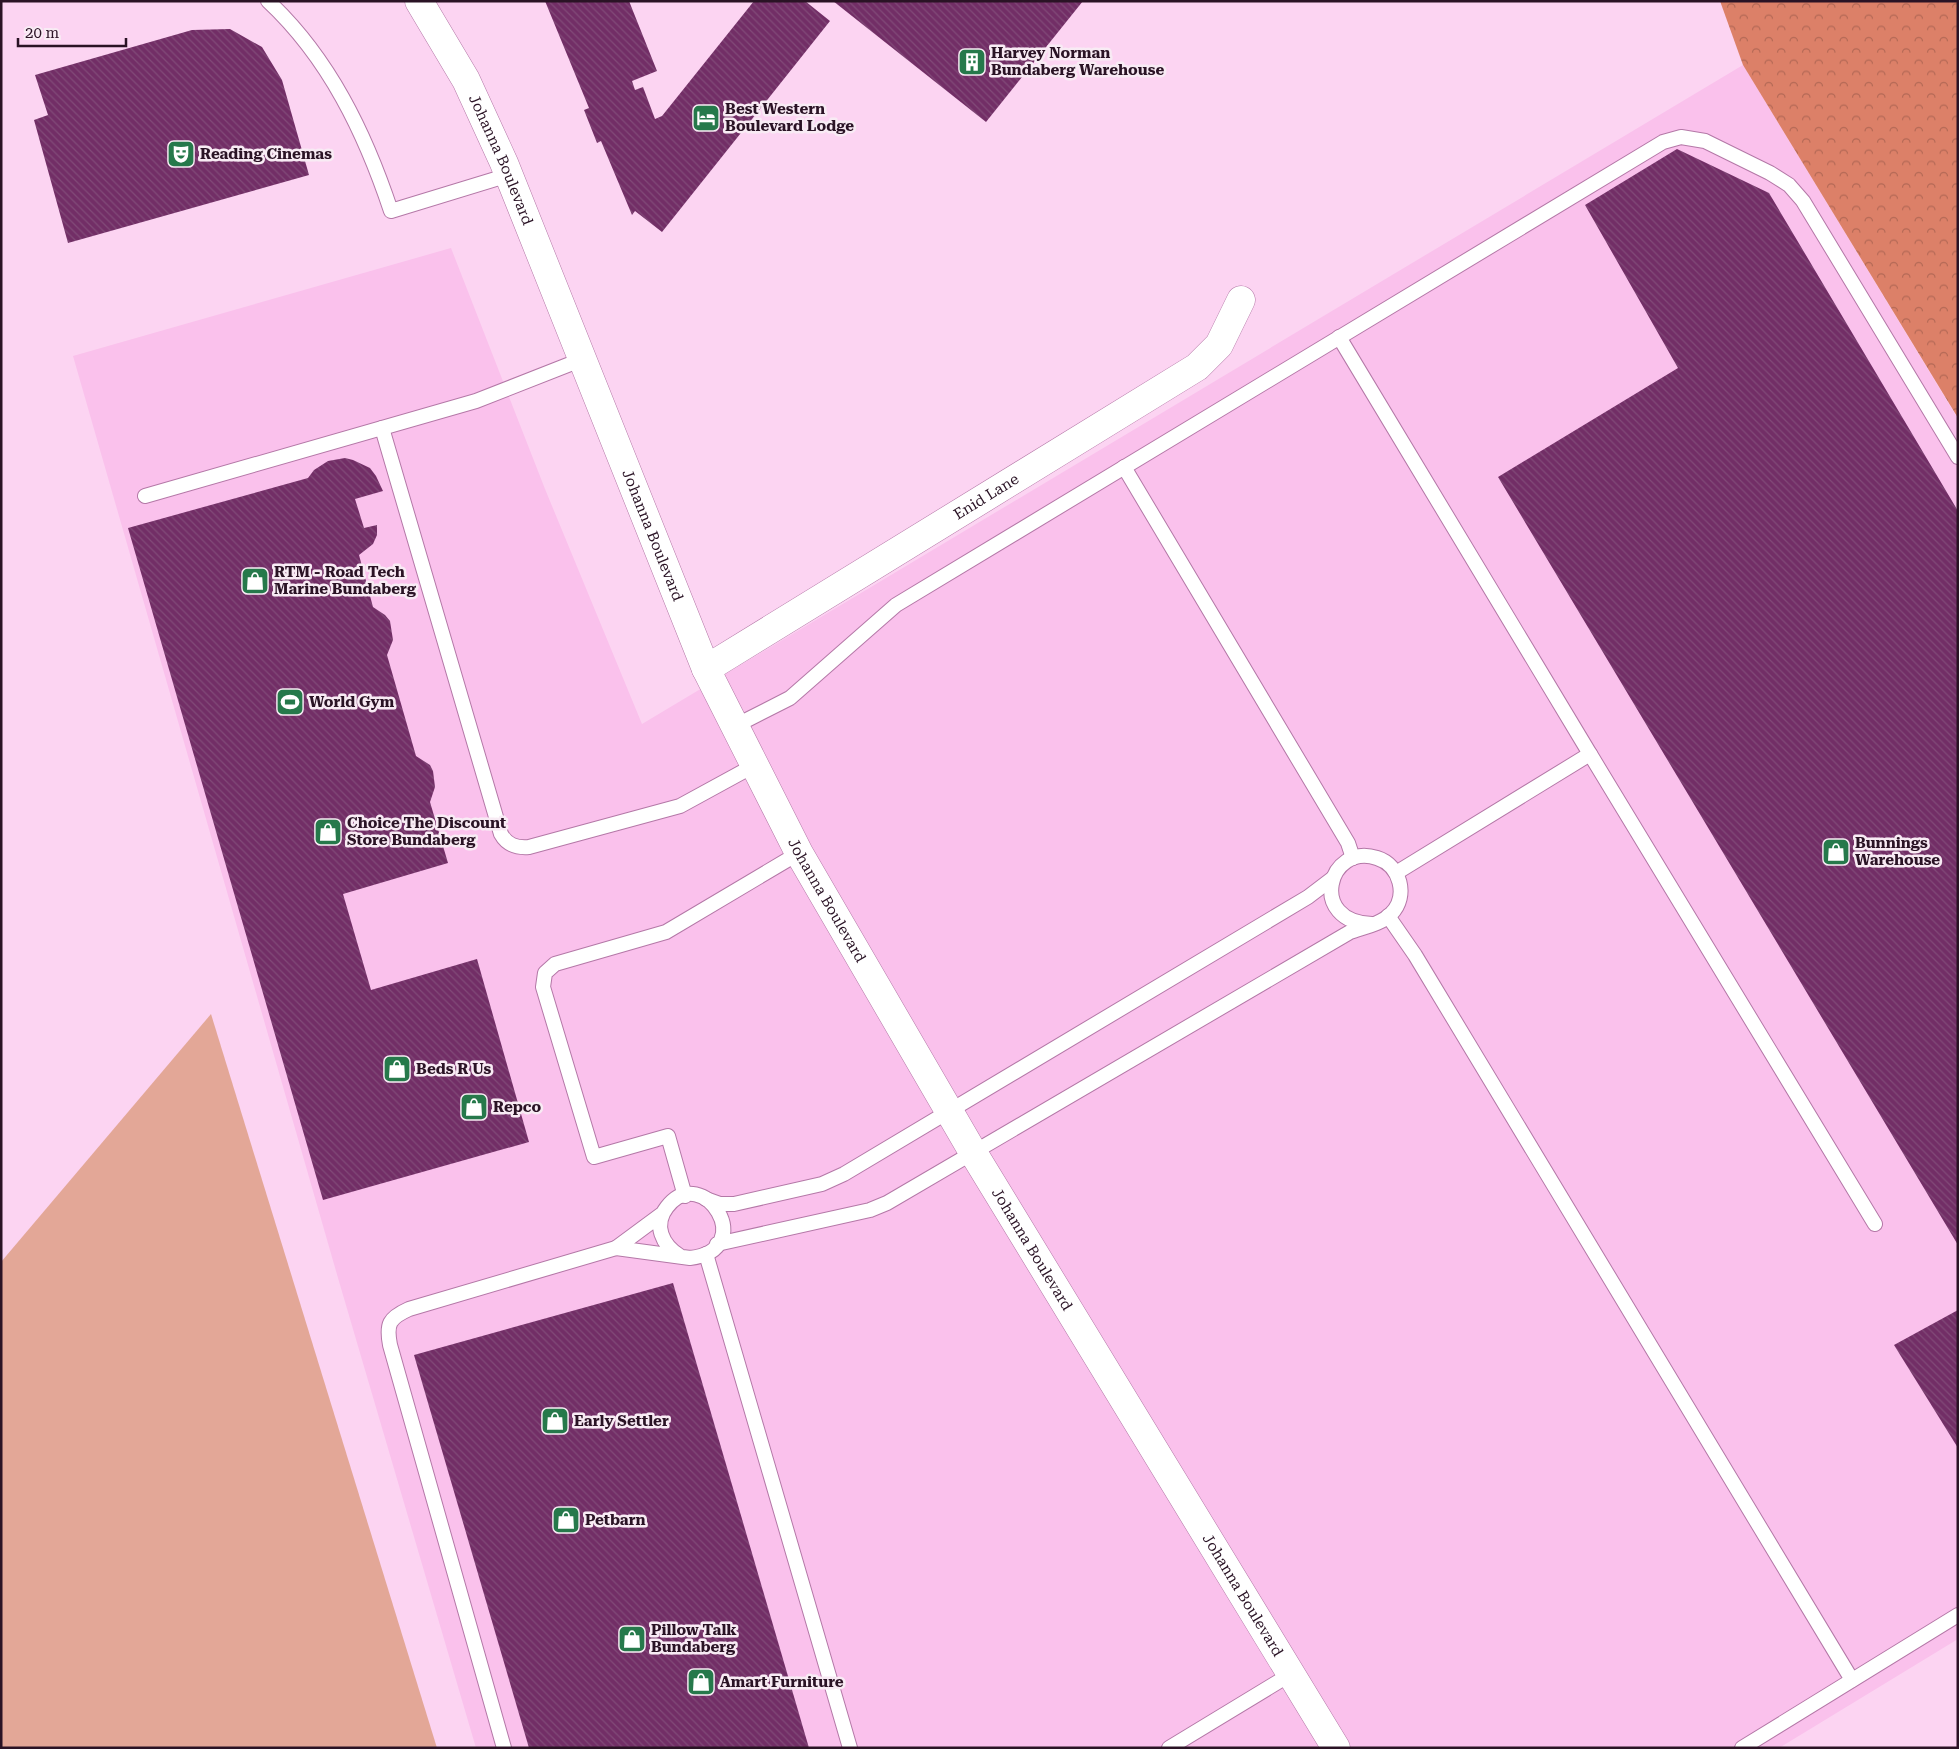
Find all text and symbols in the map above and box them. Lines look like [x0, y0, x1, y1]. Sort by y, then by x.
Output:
scale bar [18, 15, 125, 47]
text: 20 m [25, 24, 60, 42]
place label: Harvey Norman Bundaberg Warehouse [991, 44, 1164, 79]
building icon: Harvey Norman Bundaberg Warehouse [957, 47, 987, 77]
street label: Johanna Boulevard [465, 92, 537, 228]
place label: Best Western Boulevard Lodge [725, 100, 854, 135]
hotel icon: Best Western Boulevard Lodge [691, 103, 721, 133]
theatre icon: Reading Cinemas [166, 139, 196, 169]
place label: Reading Cinemas [200, 145, 332, 163]
street label: Johanna Boulevard [618, 467, 687, 604]
street label: Enid Lane [950, 470, 1022, 523]
place label: RTM - Road Tech Marine Bundaberg [274, 563, 417, 598]
shop icon: RTM - Road Tech Marine Bundaberg [240, 566, 270, 596]
sports icon: World Gym [275, 687, 305, 717]
place label: World Gym [309, 693, 395, 711]
place label: Choice The Discount Store Bundaberg [347, 814, 506, 849]
shop icon: Choice The Discount Store Bundaberg [313, 817, 343, 847]
place label: Bunnings Warehouse [1855, 834, 1940, 869]
street label: Johanna Boulevard [784, 835, 870, 966]
shop icon: Bunnings Warehouse [1821, 837, 1851, 867]
shop icon: Beds R Us [382, 1054, 412, 1084]
place label: Beds R Us [416, 1060, 491, 1078]
shop icon: Repco [459, 1092, 489, 1122]
place label: Repco [493, 1098, 541, 1116]
street label: Johanna Boulevard [988, 1185, 1076, 1314]
shop icon: Early Settler [540, 1406, 570, 1436]
place label: Early Settler [574, 1412, 669, 1430]
shop icon: Petbarn [551, 1505, 581, 1535]
place label: Petbarn [585, 1511, 646, 1529]
street label: Johanna Boulevard [1199, 1531, 1287, 1660]
place label: Pillow Talk Bundaberg [651, 1621, 737, 1656]
shop icon: Pillow Talk Bundaberg [617, 1624, 647, 1654]
shop icon: Amart Furniture [686, 1667, 716, 1697]
place label: Amart Furniture [720, 1673, 844, 1691]

